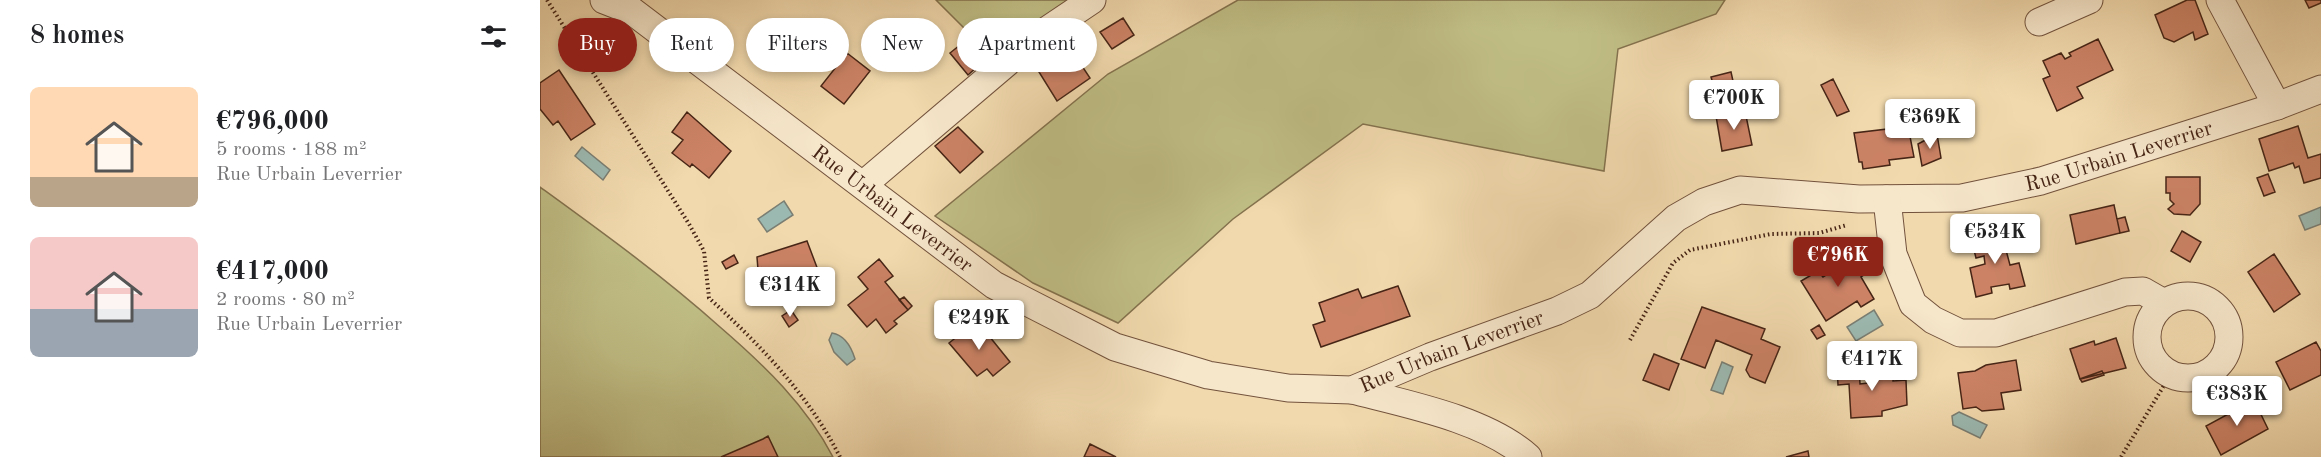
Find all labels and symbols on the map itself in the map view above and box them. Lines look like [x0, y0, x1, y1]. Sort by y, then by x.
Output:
pin: €700K [1692, 80, 1776, 131]
pin: €369K [1888, 99, 1972, 150]
street label: Rue Urbain Leverrier [2023, 118, 2216, 196]
street label: Rue Urbain Leverrier [807, 142, 976, 277]
pin: €534K [1953, 214, 2037, 265]
pin: €796K [1796, 237, 1880, 288]
pin: €314K [748, 267, 832, 318]
pin: €249K [937, 300, 1021, 351]
street label: Rue Urbain Leverrier [1357, 308, 1547, 398]
pin: €417K [1830, 341, 1914, 392]
pin: €383K [2195, 376, 2279, 427]

